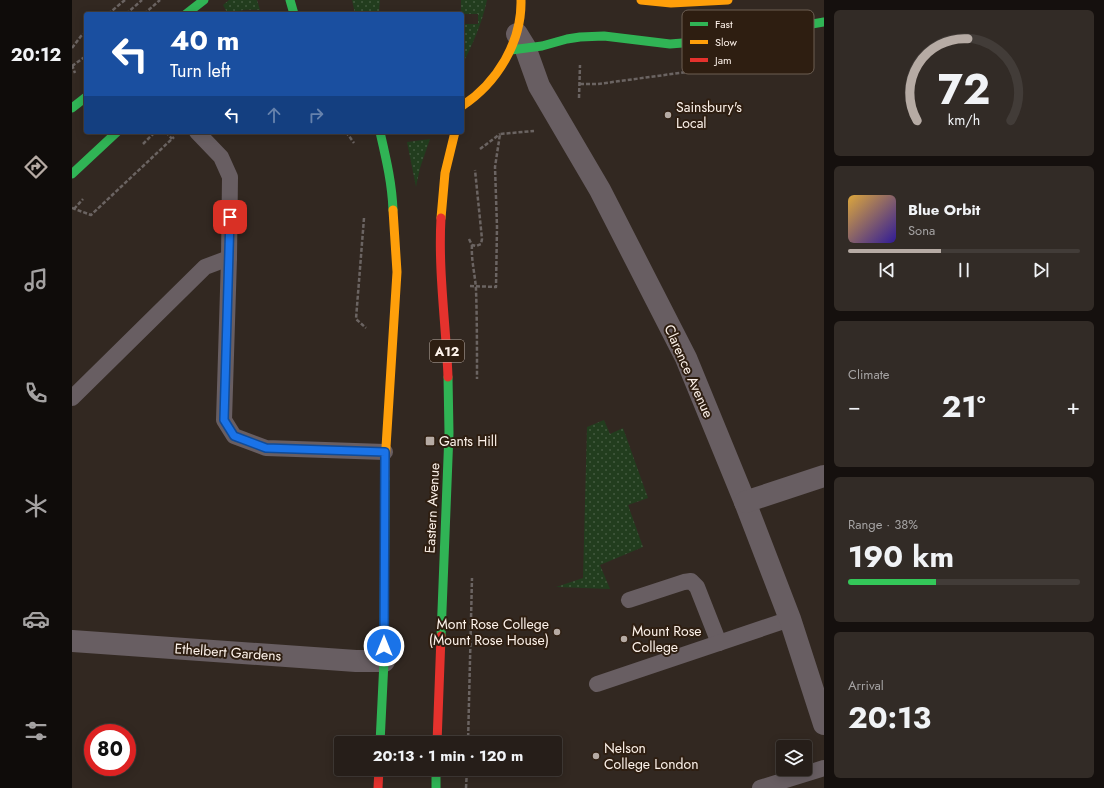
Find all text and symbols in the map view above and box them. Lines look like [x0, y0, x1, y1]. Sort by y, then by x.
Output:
legend [682, 10, 814, 74]
text: Fast [715, 16, 733, 32]
text: 40 m [170, 20, 239, 61]
icon: left [104, 28, 156, 80]
text: Slow [715, 34, 737, 50]
text: 20:12 [11, 42, 61, 68]
text: Jam [713, 52, 732, 68]
text: Turn left [170, 58, 230, 84]
text: 72 [938, 59, 990, 120]
place label: Sainsbury's Local [676, 97, 742, 133]
icon: left [221, 104, 243, 126]
icon: ahead [263, 104, 285, 126]
icon: right [305, 104, 327, 126]
text: km/h [948, 109, 980, 129]
marker: Sainsbury's Local [663, 110, 673, 120]
icon: directions [22, 153, 50, 181]
text: Blue Orbit [908, 199, 980, 221]
pin [213, 200, 247, 234]
icon: arrive [219, 206, 241, 228]
text: Sona [908, 221, 935, 240]
icon: previous [876, 259, 898, 281]
icon: pause [953, 259, 975, 281]
icon: next [1030, 259, 1052, 281]
icon: music [22, 266, 50, 294]
street label: Clarence Avenue [659, 321, 719, 421]
road number: A12 [430, 340, 464, 362]
text: Climate [848, 365, 889, 384]
icon: phone [22, 379, 50, 407]
text: 21° [942, 385, 986, 428]
text: − [848, 390, 861, 422]
text: + [1066, 390, 1080, 422]
place label: Gants Hill [439, 431, 497, 451]
marker: Gants Hill [424, 435, 436, 447]
street label: Eastern Avenue [420, 462, 444, 554]
icon: climate [22, 492, 50, 520]
text: Range · 38% [848, 515, 918, 534]
text: 190 km [848, 535, 954, 578]
icon: car [22, 605, 50, 633]
place label: Mont Rose College (Mount Rose House) [429, 614, 549, 650]
place label: Mount Rose College [632, 621, 702, 657]
position arrow [363, 625, 405, 667]
marker: Mont Rose College (Mount Rose House) [552, 627, 562, 637]
marker: Mount Rose College [619, 634, 629, 644]
street label: Ethelbert Gardens [174, 638, 282, 666]
text: Arrival [848, 676, 884, 695]
text: 20:13 [848, 696, 931, 739]
icon: filters [22, 717, 50, 745]
speed limit sign: 80 [84, 724, 136, 776]
place label: Nelson College London [604, 738, 699, 774]
map controls [776, 740, 812, 776]
button: layers [776, 740, 812, 776]
text: 20:13 · 1 min · 120 m [373, 745, 523, 767]
marker: Nelson College London [591, 751, 601, 761]

